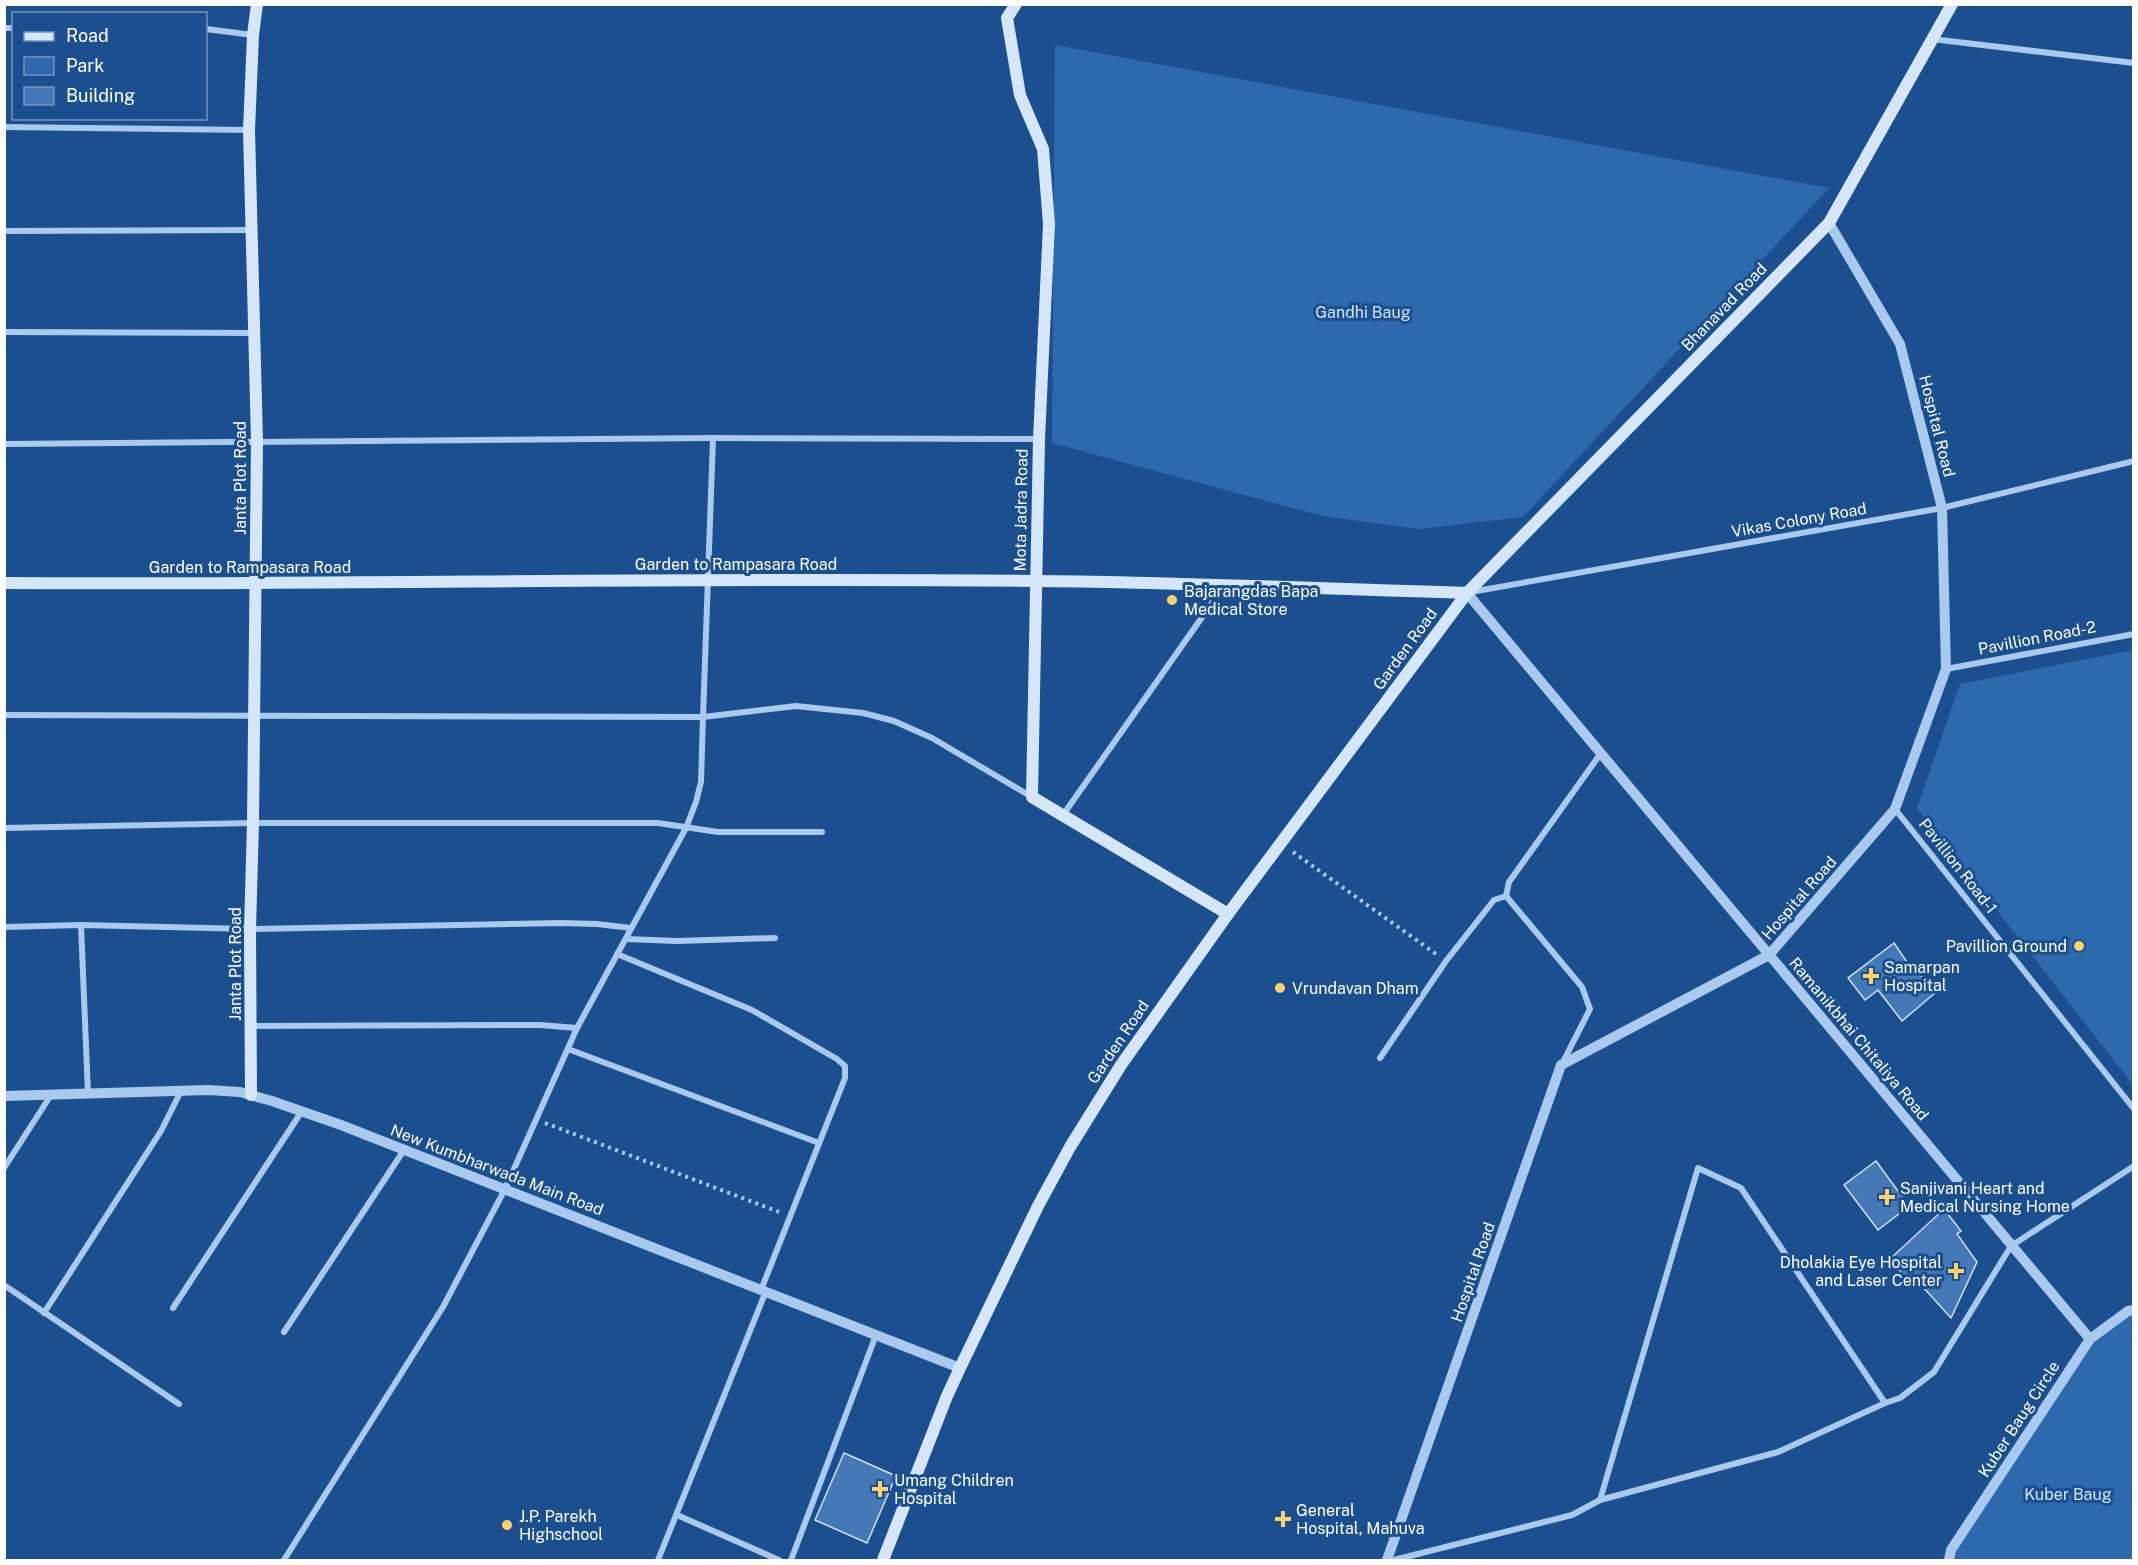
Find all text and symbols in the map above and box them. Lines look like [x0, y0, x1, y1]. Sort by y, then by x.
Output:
legend [12, 12, 207, 120]
text: Road [66, 25, 109, 46]
text: Park [66, 55, 104, 76]
text: Building [66, 85, 135, 106]
street label: Bhanavad Road [1677, 259, 1771, 355]
park label: Gandhi Baug [1315, 303, 1411, 322]
street label: Hospital Road [1915, 373, 1959, 479]
street label: Janta Plot Road [231, 421, 250, 535]
street label: Mota Jadra Road [1010, 448, 1032, 572]
street label: Vikas Colony Road [1730, 499, 1868, 541]
street label: Garden to Rampasara Road [635, 555, 837, 574]
street label: Garden to Rampasara Road [149, 558, 351, 577]
place label: Bajarangdas Bapa Medical Store [1184, 582, 1318, 619]
marker: Bajarangdas Bapa Medical Store [1165, 593, 1179, 607]
street label: Garden Road [1369, 604, 1441, 694]
street label: Pavillion Road-2 [1976, 617, 2098, 659]
street label: Pavillion Road-1 [1915, 815, 2001, 917]
street label: Hospital Road [1758, 852, 1840, 944]
street label: Janta Plot Road [226, 907, 245, 1021]
place label: Pavillion Ground [1946, 937, 2067, 956]
marker: Pavillion Ground [2072, 939, 2086, 953]
street label: Ramanikbhai Chitaliya Road [1785, 954, 1933, 1124]
place label: Samarpan Hospital [1884, 958, 1960, 995]
marker: Samarpan Hospital [1862, 967, 1880, 985]
place label: Vrundavan Dham [1292, 979, 1419, 998]
marker: Vrundavan Dham [1273, 981, 1287, 995]
street label: Garden Road [1083, 997, 1153, 1087]
street label: New Kumbharwada Main Road [388, 1121, 606, 1219]
place label: Sanjivani Heart and Medical Nursing Home [1900, 1179, 2070, 1216]
marker: Sanjivani Heart and Medical Nursing Home [1878, 1188, 1896, 1206]
street label: Hospital Road [1447, 1220, 1499, 1324]
place label: Dholakia Eye Hospital and Laser Center [1780, 1253, 1942, 1290]
marker: Dholakia Eye Hospital and Laser Center [1947, 1262, 1965, 1280]
street label: Kuber Baug Circle [1974, 1357, 2064, 1481]
place label: Umang Children Hospital [894, 1471, 1014, 1508]
marker: Umang Children Hospital [871, 1480, 889, 1498]
park label: Kuber Baug [2024, 1485, 2112, 1504]
place label: General Hospital, Mahuva [1296, 1501, 1425, 1538]
place label: J.P. Parekh Highschool [519, 1507, 603, 1544]
marker: General Hospital, Mahuva [1274, 1510, 1292, 1528]
marker: J.P. Parekh Highschool [500, 1518, 514, 1532]

